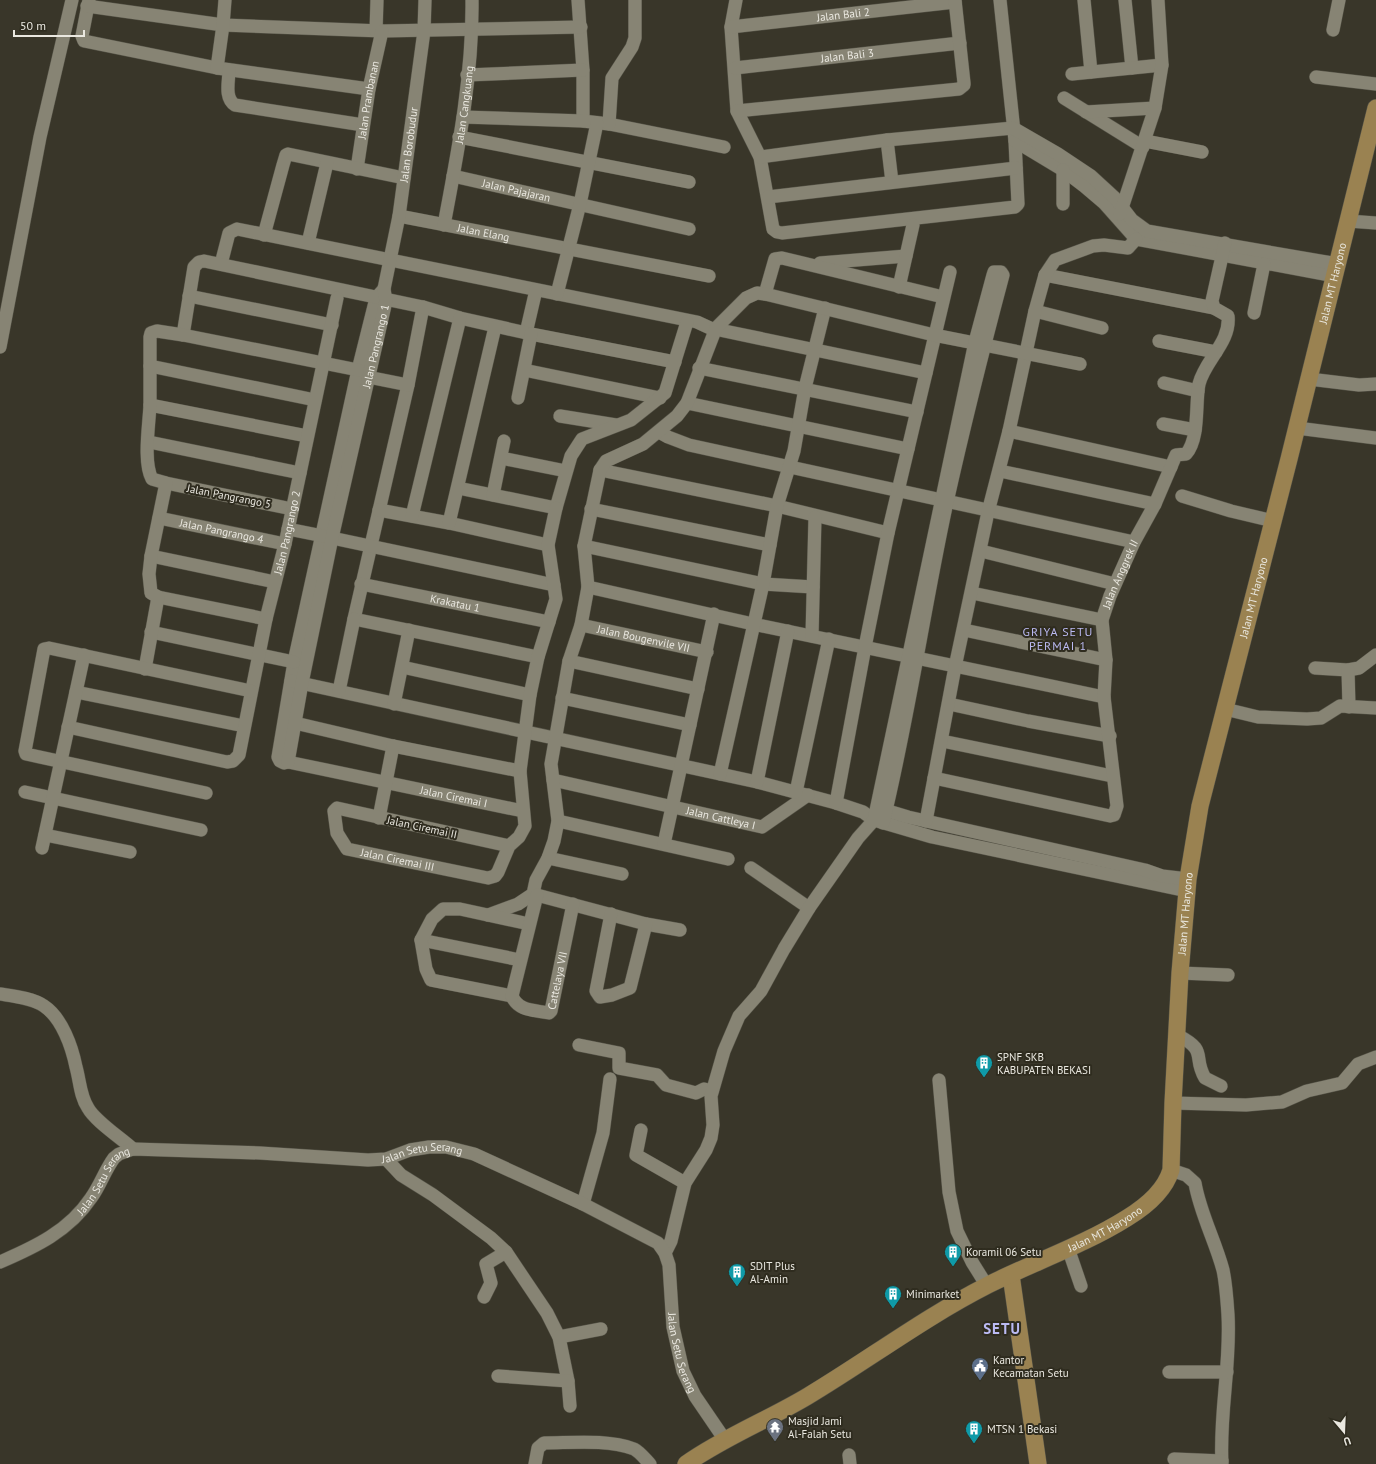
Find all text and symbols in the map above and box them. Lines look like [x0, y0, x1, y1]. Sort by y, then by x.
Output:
street label: Jalan Bali 2 [815, 5, 871, 24]
scale bar [14, 12, 84, 38]
text: 50 m [20, 18, 46, 33]
street label: Jalan Bali 3 [819, 46, 875, 66]
street label: Jalan Prambanan [354, 59, 382, 141]
street label: Jalan Cangkuang [452, 65, 476, 146]
street label: Jalan Borobudur [396, 106, 421, 184]
street label: Jalan Pajajaran [480, 176, 552, 205]
street label: Jalan Elang [455, 220, 511, 244]
street label: Jalan MT Haryono [1316, 241, 1349, 326]
street label: Jalan Pangrango 1 [359, 303, 392, 390]
street label: Jalan Pangrango 5 [185, 481, 272, 511]
street label: Jalan Pangrango 2 [270, 489, 303, 577]
street label: Jalan Pangrango 4 [177, 515, 265, 546]
street label: Jalan Anggrek II [1099, 537, 1141, 611]
street label: Jalan MT Haryono [1236, 555, 1271, 640]
street label: Krakatau 1 [429, 591, 481, 615]
street label: Jalan Bougenvile VII [595, 621, 691, 655]
district label: GRIYA SETU PERMAI 1 [1023, 624, 1093, 653]
street label: Jalan Ciremai I [418, 783, 489, 810]
street label: Jalan Cattleya I [684, 803, 757, 832]
street label: Jalan Ciremai II [385, 813, 458, 841]
street label: Jalan Ciremai III [358, 845, 436, 874]
street label: Jalan MT Haryono [1174, 871, 1196, 957]
street label: Cattelaya VII [544, 950, 570, 1011]
place label: SPNF SKB KABUPATEN BEKASI [997, 1050, 1091, 1077]
building icon: SPNF SKB KABUPATEN BEKASI [974, 1053, 994, 1078]
street label: Jalan Setu Serang [380, 1140, 464, 1166]
street label: Jalan Setu Serang [73, 1144, 132, 1219]
street label: Jalan MT Haryono [1064, 1203, 1145, 1255]
building icon: Koramil 06 Setu [943, 1242, 963, 1267]
place label: Koramil 06 Setu [966, 1245, 1041, 1259]
place label: SDIT Plus Al-Amin [750, 1259, 795, 1286]
building icon: SDIT Plus Al-Amin [727, 1262, 747, 1287]
building icon: Minimarket [883, 1284, 903, 1309]
place label: Minimarket [906, 1287, 959, 1301]
street label: Jalan Setu Serang [665, 1311, 700, 1395]
district label: SETU [983, 1319, 1021, 1338]
place label: Kantor Kecamatan Setu [993, 1353, 1069, 1380]
public building icon: Kantor Kecamatan Setu [970, 1356, 990, 1381]
north arrow [1324, 1412, 1364, 1452]
place label: Masjid Jami Al-Falah Setu [788, 1414, 852, 1441]
temple icon: Masjid Jami Al-Falah Setu [765, 1417, 785, 1442]
building icon: MTSN 1 Bekasi [964, 1419, 984, 1444]
place label: MTSN 1 Bekasi [987, 1422, 1057, 1436]
text: U [1342, 1434, 1353, 1449]

